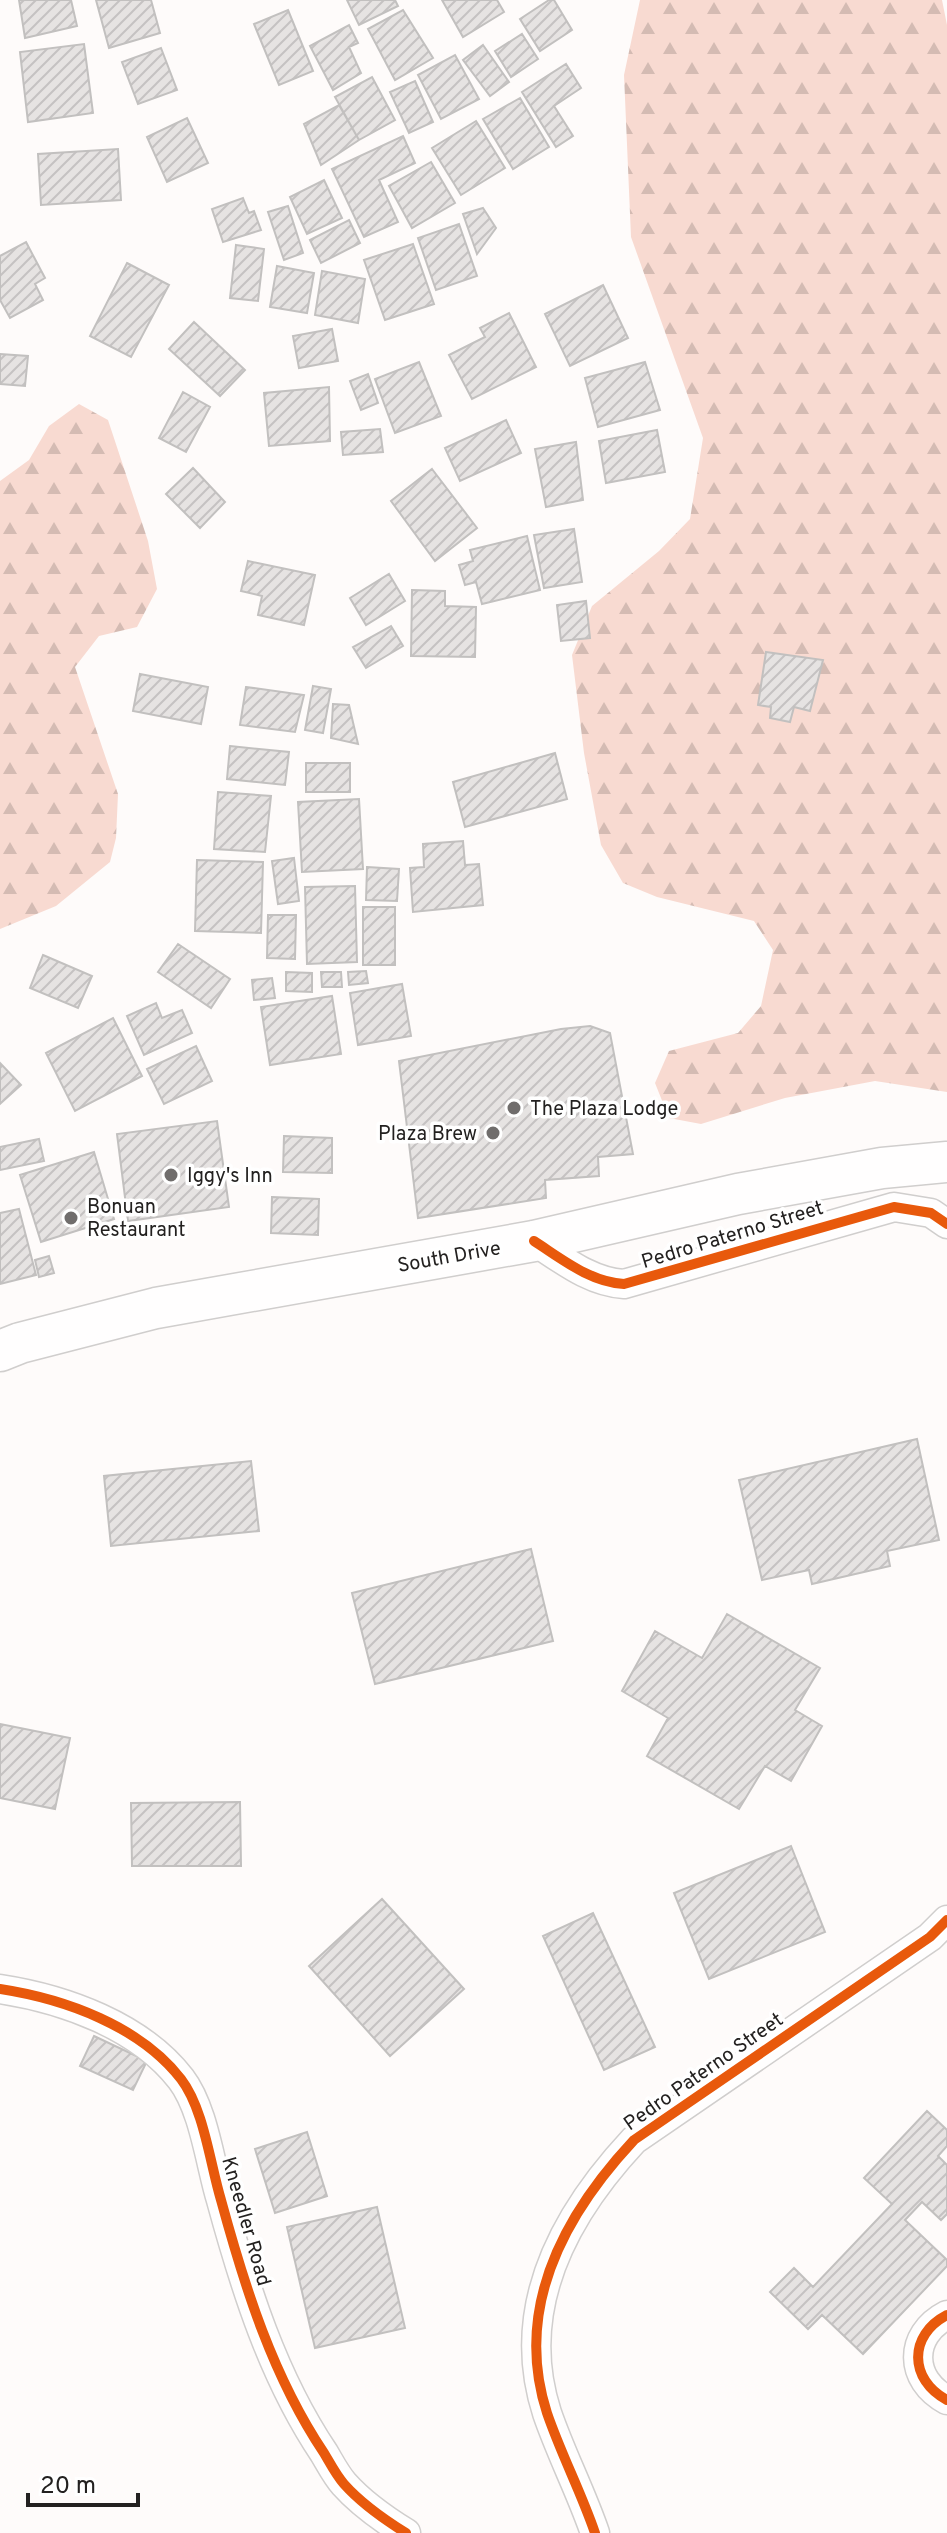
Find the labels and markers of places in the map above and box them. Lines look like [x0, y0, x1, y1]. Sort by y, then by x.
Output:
place label: The Plaza Lodge [530, 1097, 678, 1123]
marker: The Plaza Lodge [505, 1099, 523, 1117]
place label: Plaza Brew [378, 1122, 477, 1148]
marker: Plaza Brew [484, 1124, 502, 1142]
place label: Iggy's Inn [187, 1164, 273, 1190]
marker: Iggy's Inn [162, 1166, 180, 1184]
place label: Bonuan Restaurant [87, 1195, 186, 1244]
marker: Bonuan Restaurant [62, 1209, 80, 1227]

